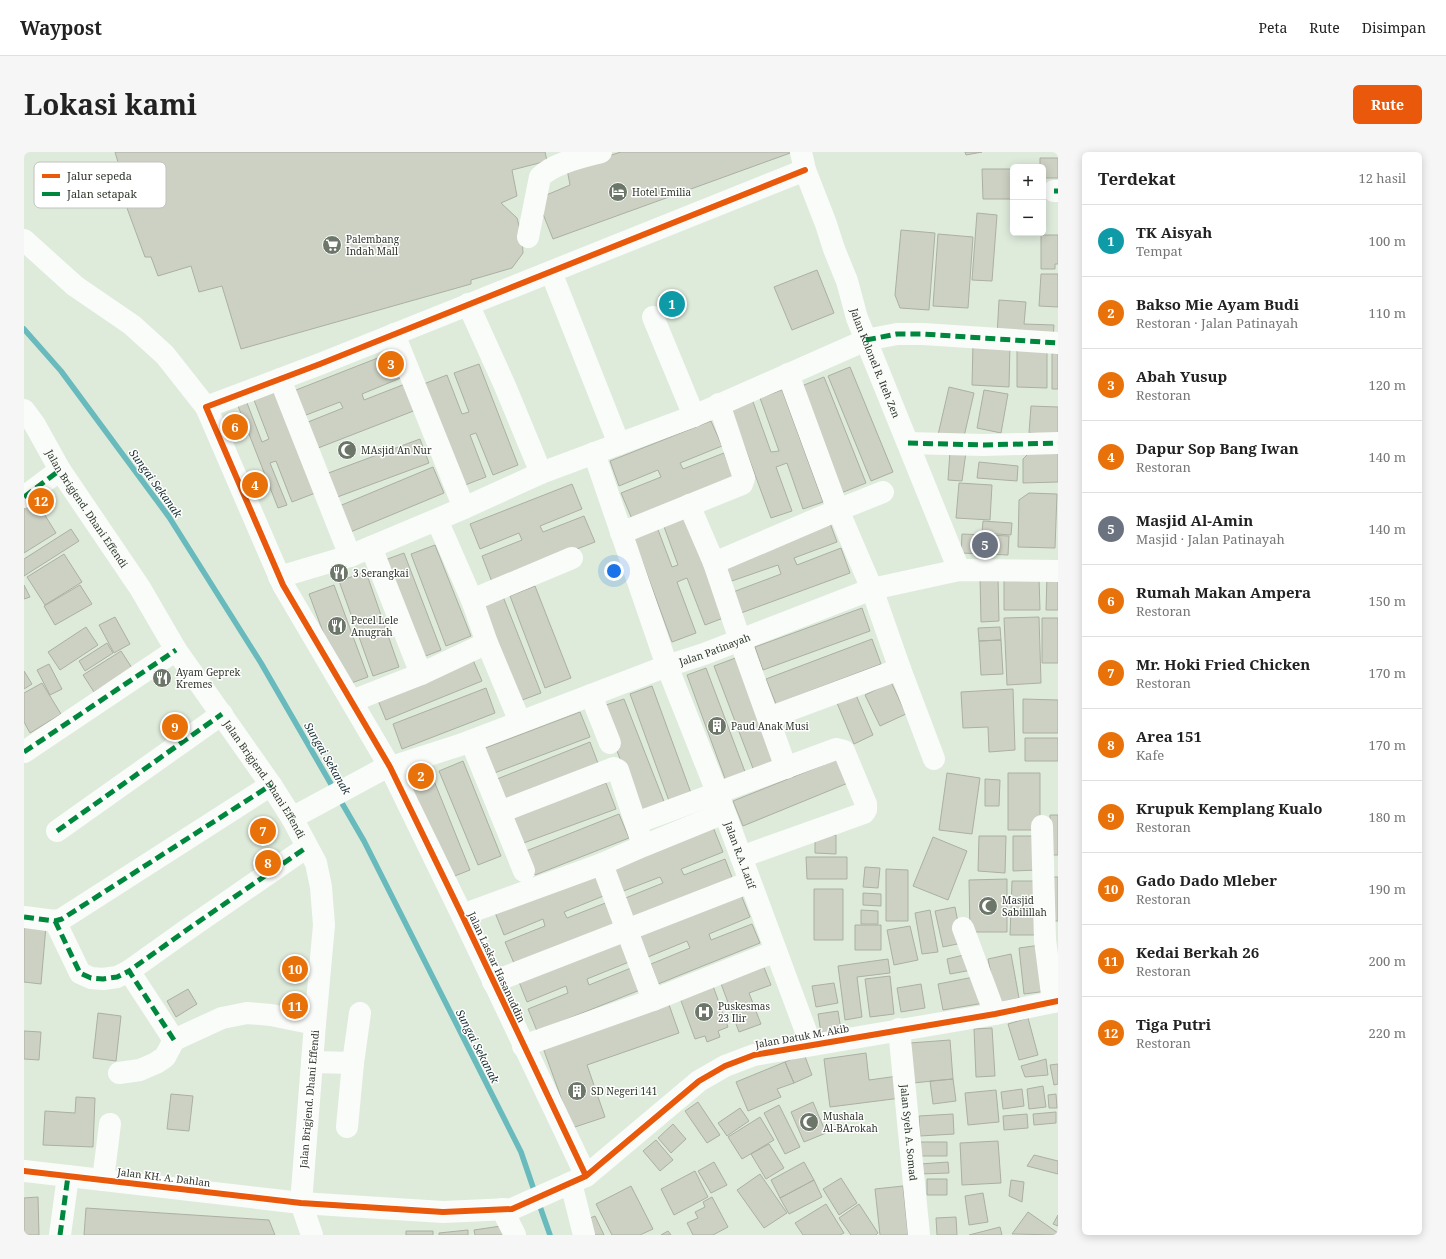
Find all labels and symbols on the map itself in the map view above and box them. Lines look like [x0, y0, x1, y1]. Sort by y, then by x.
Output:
legend [34, 162, 166, 208]
text: Jalur sepeda [66, 168, 132, 183]
hotel icon: Hotel Emilia [607, 181, 629, 203]
place label: Hotel Emilia [632, 185, 691, 199]
text: Jalan setapak [66, 186, 138, 201]
place label: Palembang Indah Mall [346, 232, 400, 258]
supermarket icon: Palembang Indah Mall [321, 234, 343, 256]
pin: 1 [659, 289, 685, 319]
street label: Jalan Kolonel R. Iteh Zen [847, 306, 904, 420]
pin: 3 [378, 349, 404, 379]
pin: 6 [222, 412, 248, 442]
mosque icon: MAsjid An Nur [336, 439, 358, 461]
place label: MAsjid An Nur [361, 443, 432, 457]
street label: Jalan Brigjend. Dhani Effendi [42, 446, 132, 571]
water label: Sungai Sekanak [126, 446, 186, 521]
pin: 4 [242, 470, 268, 500]
pin: 12 [28, 486, 54, 516]
pin: 5 [972, 530, 998, 560]
your location [604, 561, 624, 581]
restaurant icon: 3 Serangkai [328, 562, 350, 584]
place label: 3 Serangkai [353, 566, 409, 580]
place label: Pecel Lele Anugrah [351, 613, 398, 639]
restaurant icon: Pecel Lele Anugrah [326, 615, 348, 637]
street label: Jalan Patinayah [676, 630, 753, 669]
place label: Ayam Geprek Kremes [176, 665, 241, 691]
restaurant icon: Ayam Geprek Kremes [151, 667, 173, 689]
pin: 9 [162, 712, 188, 742]
building icon: Paud Anak Musi [706, 715, 728, 737]
street label: Jalan Brigjend. Dhani Effendi [220, 716, 309, 841]
water label: Sungai Sekanak [301, 719, 355, 798]
place label: Paud Anak Musi [731, 719, 810, 733]
pin: 2 [408, 761, 434, 791]
pin: 7 [250, 816, 276, 846]
street label: Jalan R.A. Latif [721, 819, 760, 892]
pin: 8 [255, 848, 281, 878]
place label: Masjid Sabilillah [1002, 893, 1048, 919]
mosque icon: Masjid Sabilillah [977, 895, 999, 917]
street label: Jalan Laskar Hasanuddin [465, 908, 529, 1025]
pin: 10 [282, 954, 308, 984]
pin: 11 [282, 991, 308, 1021]
place label: Puskesmas 23 Ilir [718, 999, 770, 1025]
hospital icon: Puskesmas 23 Ilir [693, 1001, 715, 1023]
water label: Sungai Sekanak [453, 1006, 503, 1086]
street label: Jalan Datuk M. Akib [753, 1021, 850, 1051]
street label: Jalan Brigjend. Dhani Effendi [296, 1028, 322, 1170]
building icon: SD Negeri 141 [566, 1080, 588, 1102]
street label: Jalan Syeh A. Somad [897, 1083, 921, 1181]
place label: SD Negeri 141 [591, 1084, 657, 1098]
place label: Mushala Al-BArokah [823, 1109, 879, 1135]
mosque icon: Mushala Al-BArokah [798, 1111, 820, 1133]
street label: Jalan KH. A. Dahlan [116, 1164, 212, 1190]

